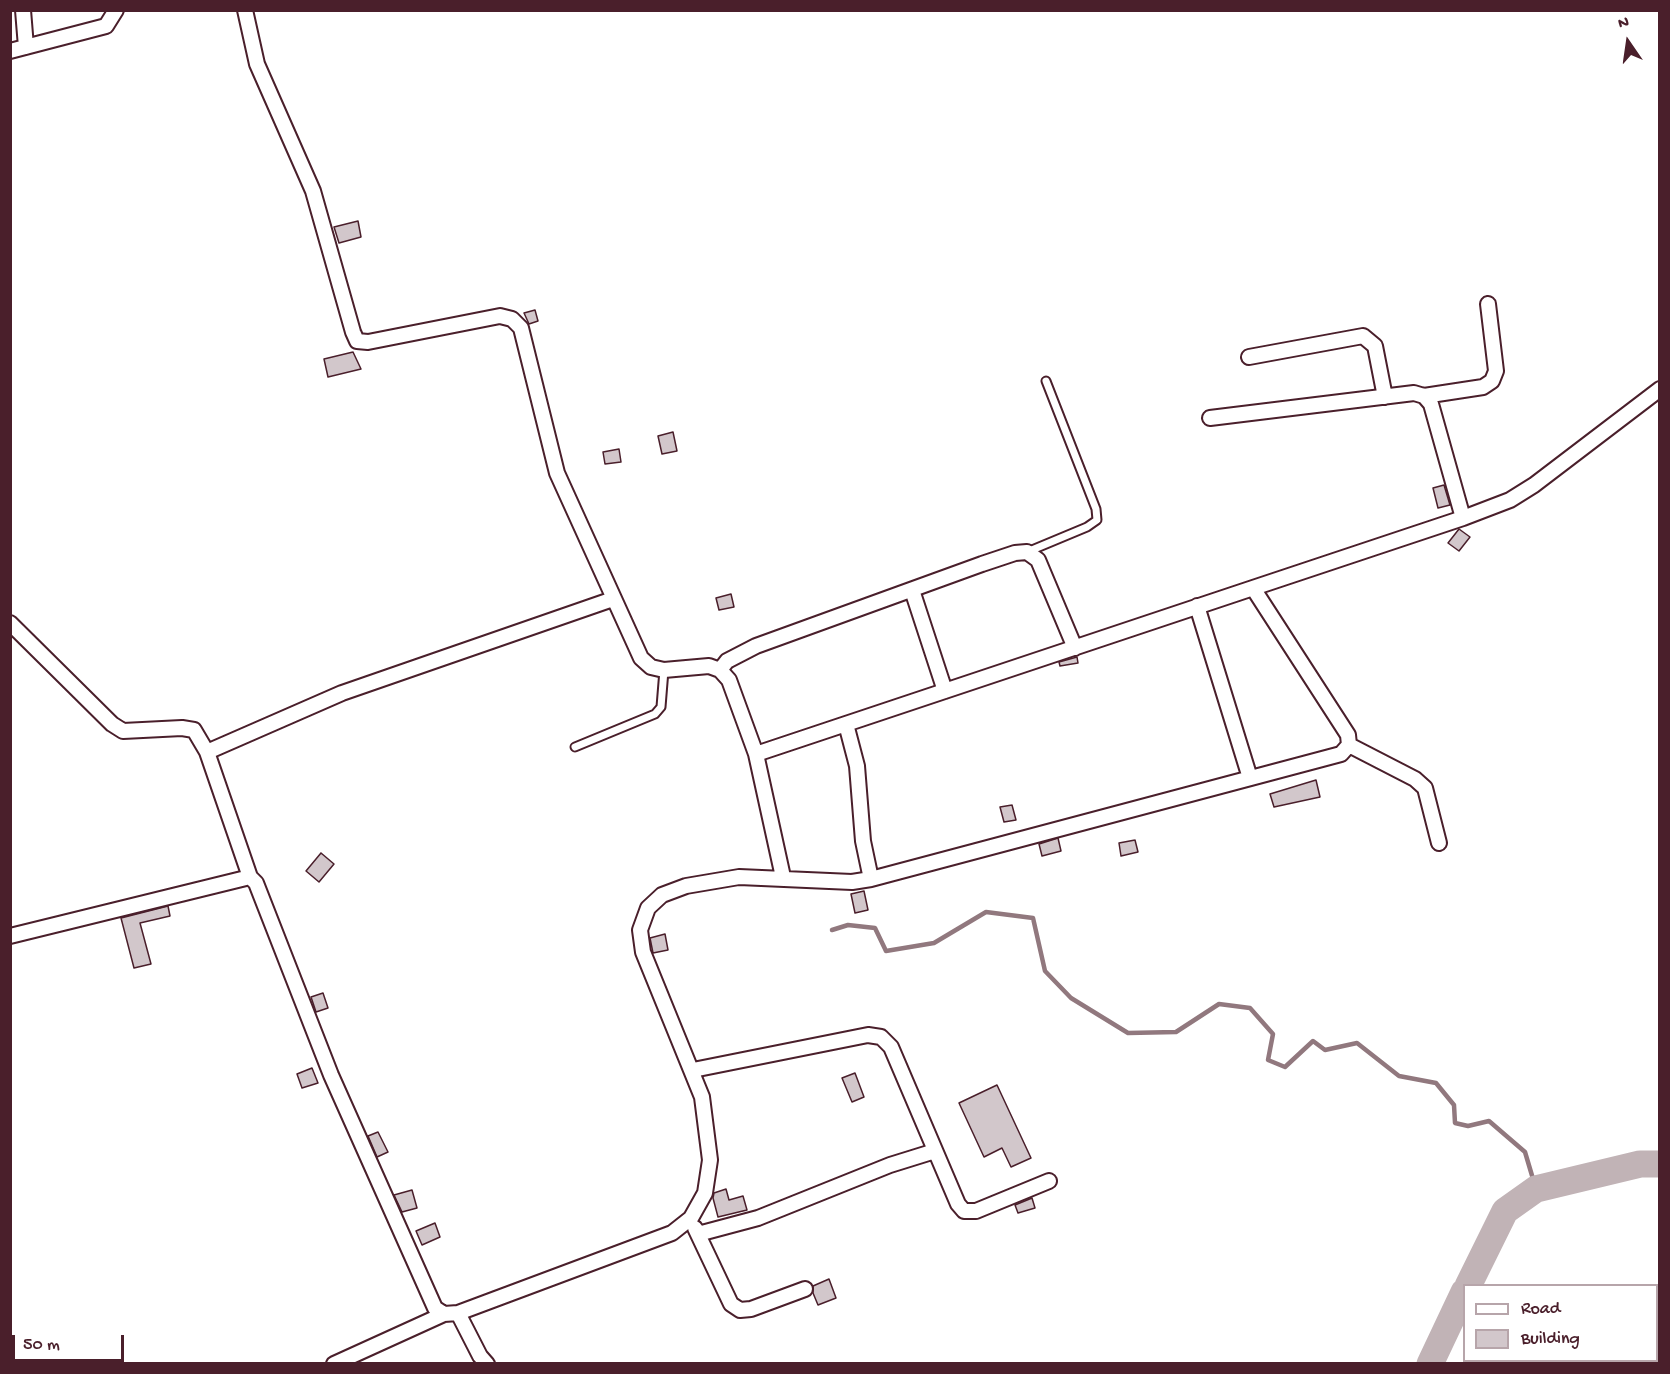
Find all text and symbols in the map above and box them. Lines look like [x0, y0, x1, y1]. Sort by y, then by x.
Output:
north arrow [1598, 12, 1658, 72]
text: N [1617, 14, 1631, 34]
legend [1463, 1284, 1658, 1362]
text: Road [1521, 1299, 1560, 1320]
scale bar [15, 1323, 128, 1361]
text: Building [1521, 1329, 1580, 1350]
text: 50 m [23, 1335, 60, 1356]

